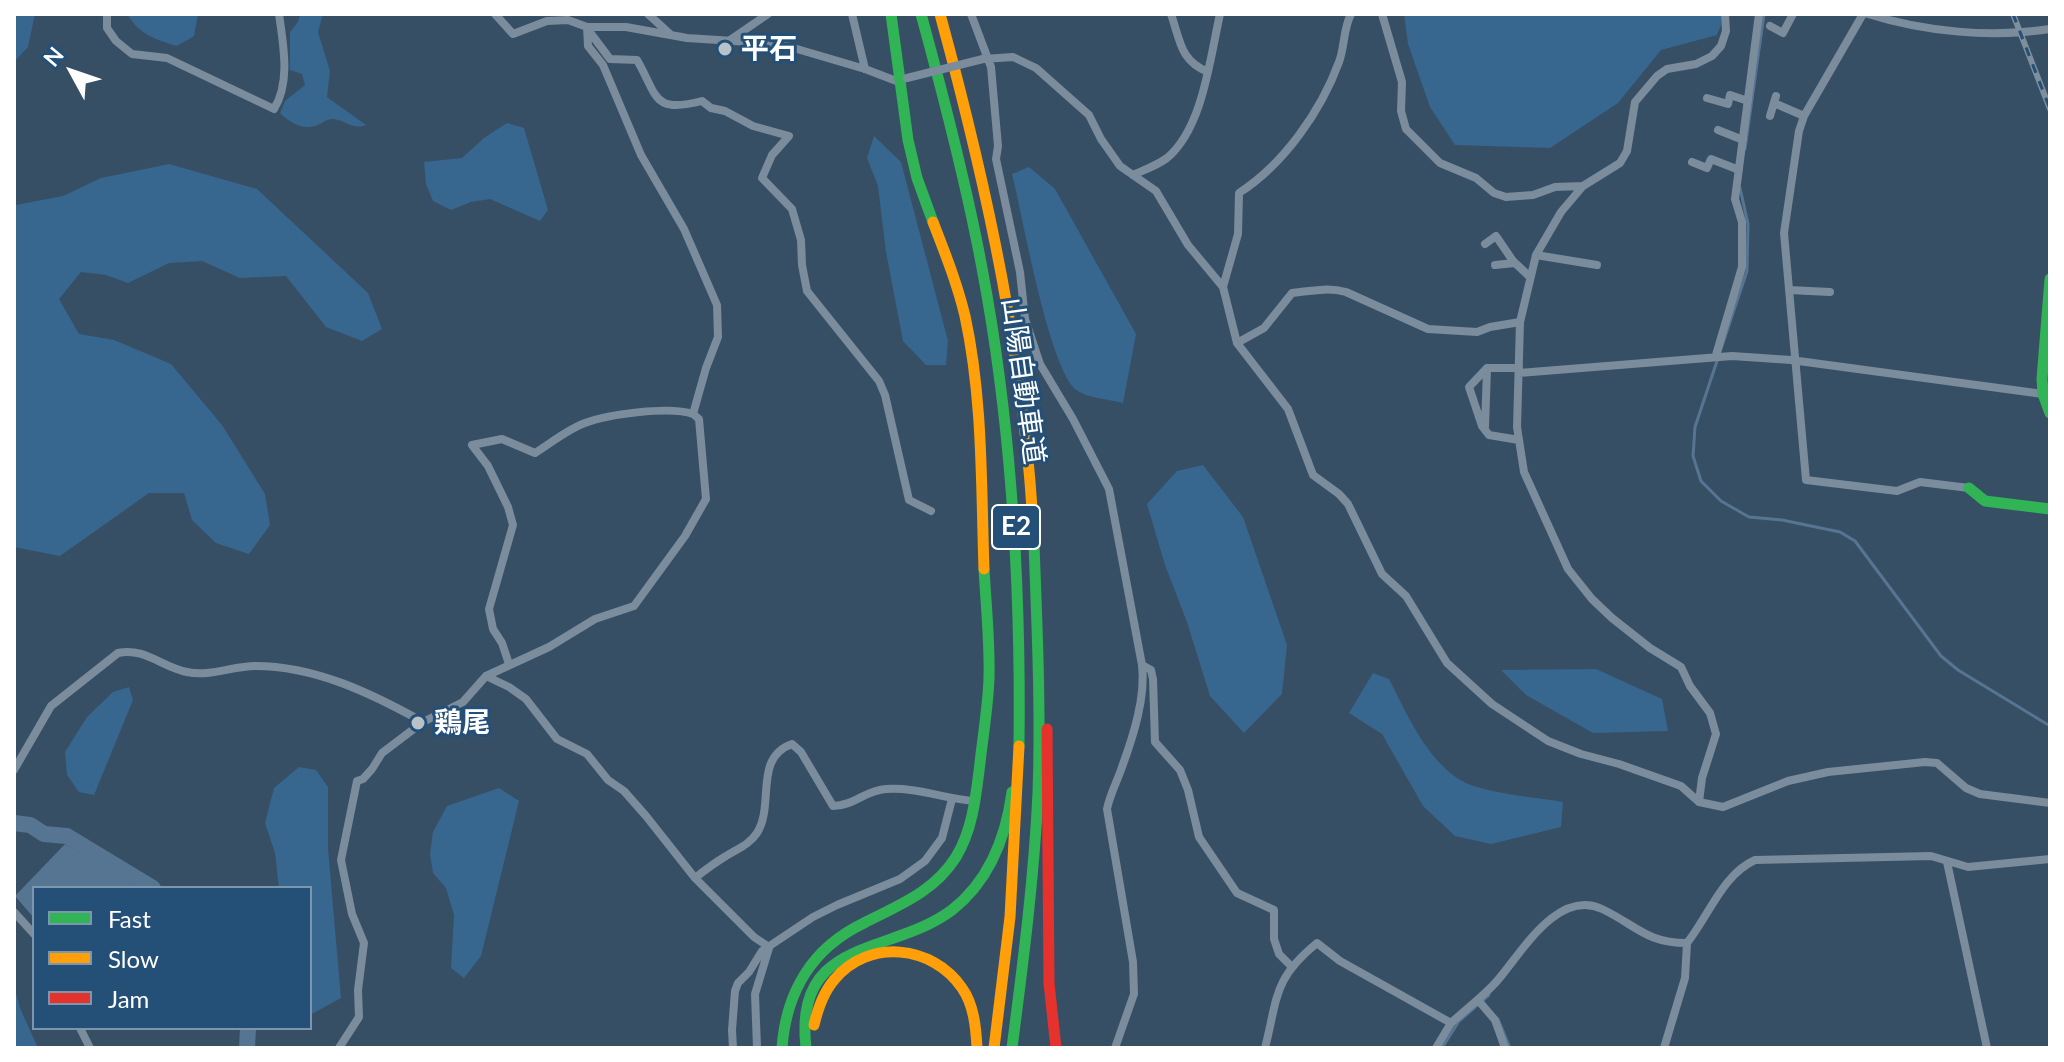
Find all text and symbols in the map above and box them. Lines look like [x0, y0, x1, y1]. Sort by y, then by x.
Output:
north arrow [32, 32, 112, 112]
place label: 平石 [741, 32, 797, 66]
marker: 平石 [716, 40, 734, 58]
text: N [37, 41, 69, 71]
street label: 山陽自動車道 [995, 295, 1051, 467]
road number: E2 [992, 505, 1040, 549]
place label: 鶏尾 [434, 706, 490, 740]
marker: 鶏尾 [409, 714, 427, 732]
legend [32, 886, 312, 1030]
text: Fast [108, 904, 151, 933]
text: Slow [108, 944, 159, 973]
text: Jam [108, 984, 149, 1013]

